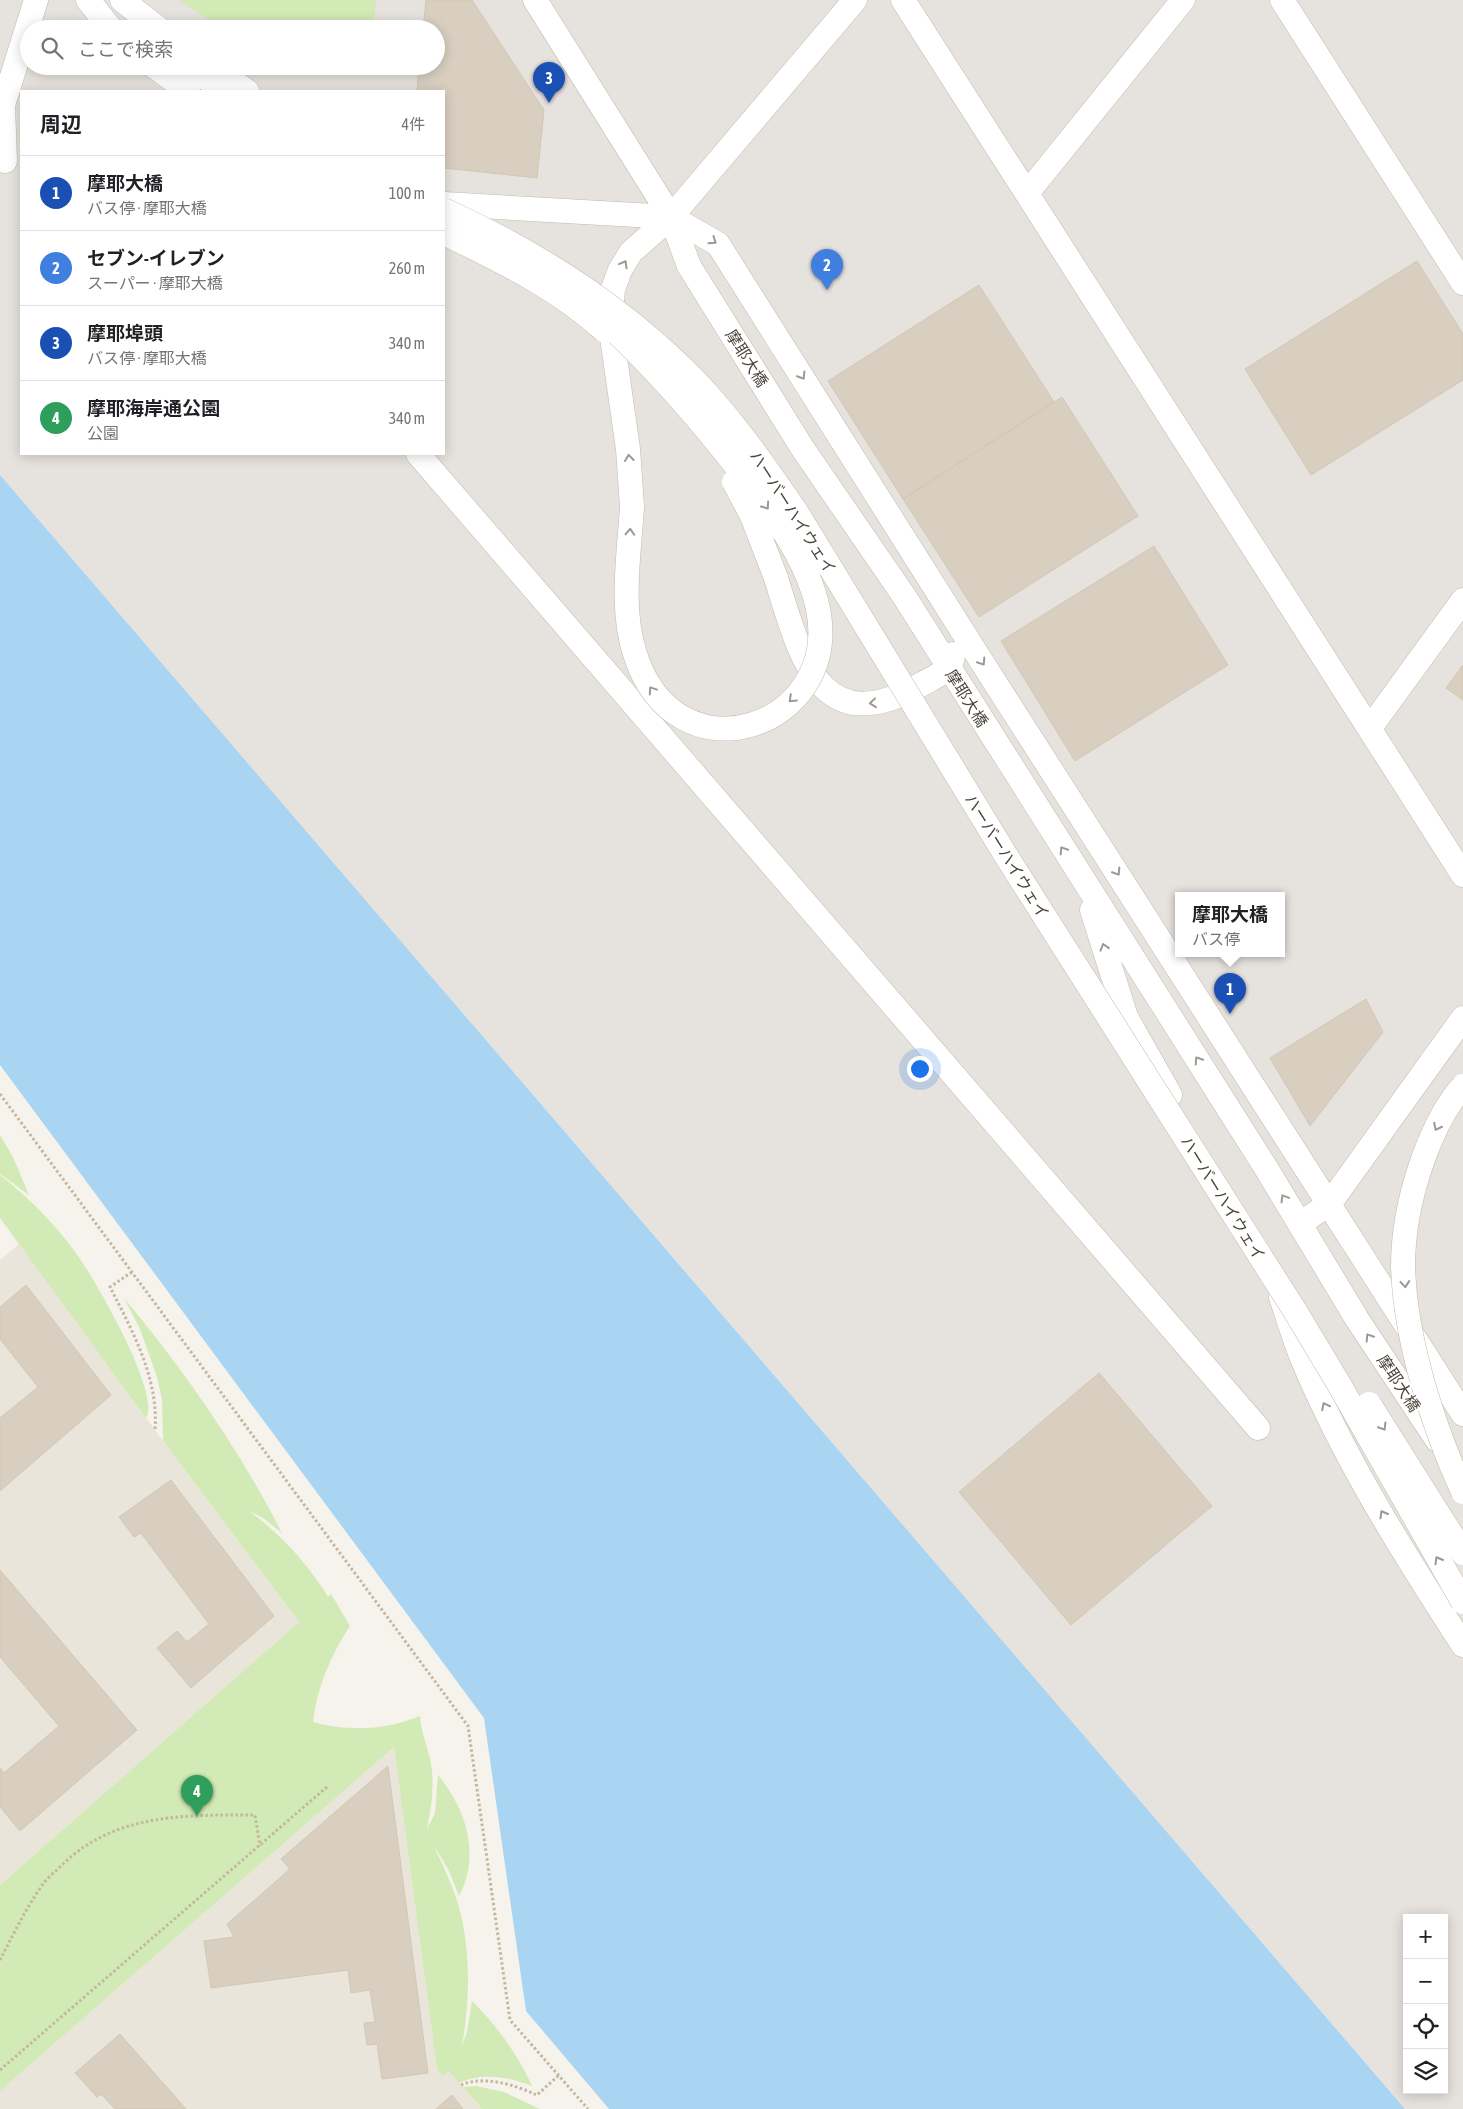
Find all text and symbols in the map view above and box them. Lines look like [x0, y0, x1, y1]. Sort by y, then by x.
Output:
search box [20, 20, 445, 75]
icon: search [38, 34, 66, 62]
text: ここで検索 [78, 38, 173, 60]
pin: 3 [533, 62, 565, 103]
text: 周辺 [40, 112, 82, 136]
text: 4件 [401, 115, 425, 133]
text: 摩耶大橋 [87, 172, 163, 194]
text: 1 [52, 184, 60, 202]
text: 100 m [389, 184, 425, 202]
text: バス停 · 摩耶大橋 [87, 199, 207, 217]
one-way arrow [708, 235, 717, 245]
text: セブン-イレブン [87, 247, 225, 269]
pin: 2 [811, 249, 843, 290]
text: 2 [52, 259, 60, 277]
text: 260 m [389, 259, 425, 277]
one-way arrow [617, 261, 627, 270]
text: スーパー · 摩耶大橋 [87, 274, 223, 292]
text: 摩耶埠頭 [87, 322, 163, 344]
street label: 摩耶大橋 [722, 326, 772, 390]
text: 3 [52, 334, 60, 352]
text: 340 m [389, 334, 425, 352]
text: バス停 · 摩耶大橋 [87, 349, 207, 367]
one-way arrow [796, 371, 805, 380]
text: 摩耶海岸通公園 [87, 397, 220, 419]
text: 4 [52, 409, 60, 427]
text: 340 m [389, 409, 425, 427]
text: 公園 [87, 424, 119, 442]
street label: ハーバーハイウェイ [746, 447, 840, 577]
one-way arrow [624, 454, 635, 462]
one-way arrow [760, 500, 769, 510]
one-way arrow [625, 528, 636, 536]
one-way arrow [975, 657, 985, 666]
street label: 摩耶大橋 [942, 666, 992, 730]
one-way arrow [649, 686, 658, 696]
one-way arrow [789, 694, 798, 703]
one-way arrow [869, 697, 877, 708]
street label: ハーバーハイウェイ [961, 791, 1053, 921]
one-way arrow [1060, 846, 1070, 855]
one-way arrow [1111, 867, 1120, 876]
popup [1175, 892, 1285, 957]
text: 摩耶大橋 [1192, 903, 1268, 925]
text: バス停 [1192, 930, 1240, 948]
one-way arrow [1099, 943, 1109, 951]
pin: 1 [1214, 973, 1246, 1014]
your location [907, 1056, 933, 1082]
one-way arrow [1194, 1057, 1204, 1066]
one-way arrow [1433, 1122, 1443, 1131]
street label: ハーバーハイウェイ [1177, 1133, 1269, 1263]
one-way arrow [1281, 1194, 1291, 1203]
one-way arrow [1399, 1281, 1410, 1289]
one-way arrow [1366, 1333, 1375, 1342]
street label: 摩耶大橋 [1374, 1351, 1424, 1415]
one-way arrow [1321, 1403, 1331, 1412]
one-way arrow [1377, 1422, 1386, 1431]
one-way arrow [1380, 1511, 1390, 1520]
one-way arrow [1434, 1556, 1444, 1565]
pin: 4 [181, 1775, 213, 1816]
map controls [1403, 1914, 1448, 2094]
button: + [1403, 1914, 1448, 1959]
button: − [1403, 1959, 1448, 2004]
button: locate [1403, 2004, 1448, 2049]
button: layers [1403, 2049, 1448, 2094]

